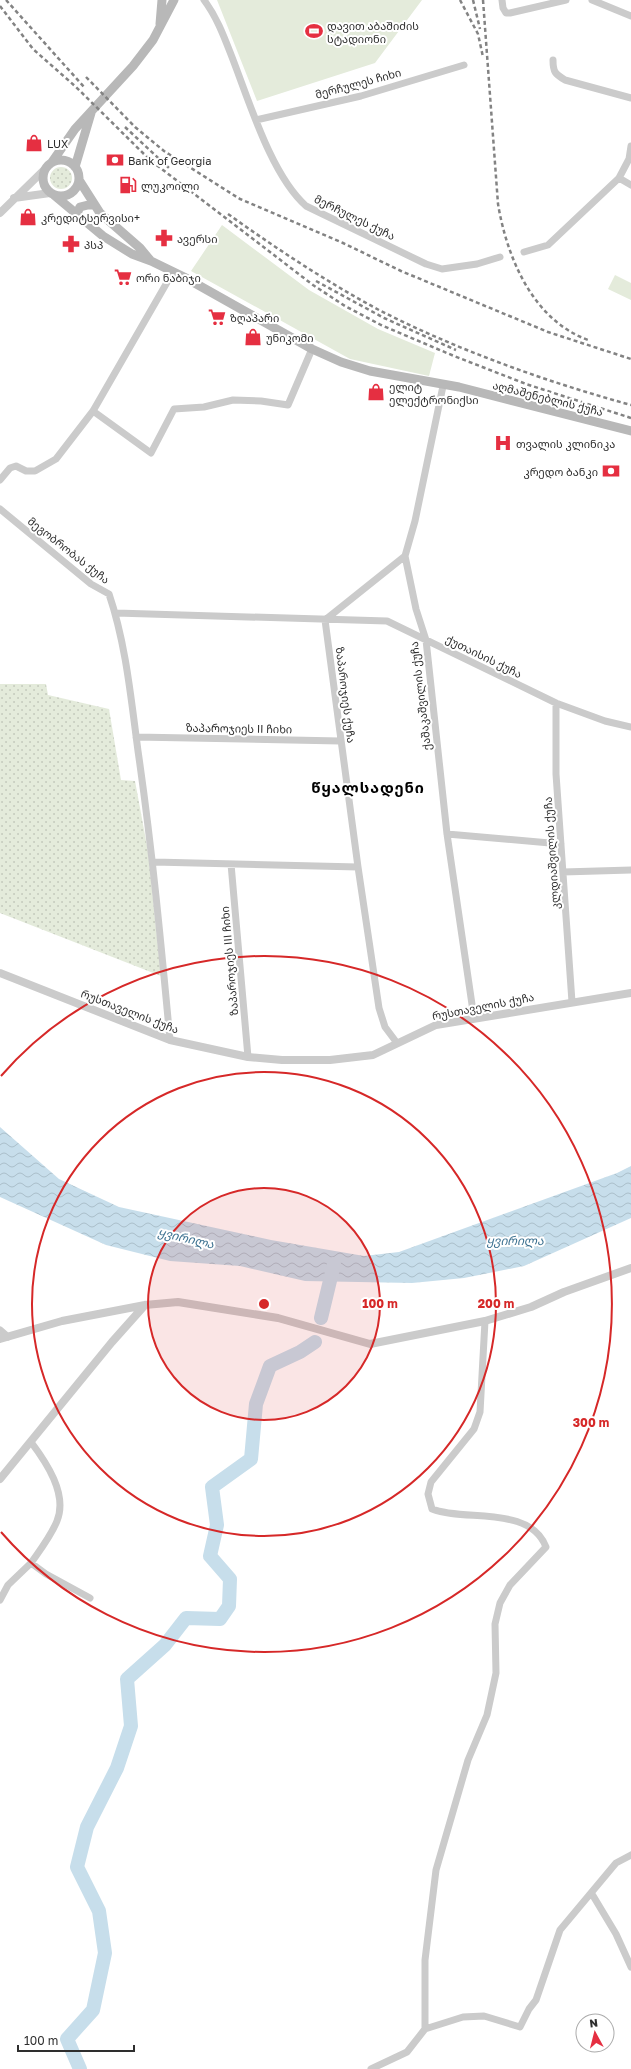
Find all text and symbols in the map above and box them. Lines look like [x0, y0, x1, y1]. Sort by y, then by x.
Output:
place label: დავით აბაშიძის სტადიონი [327, 19, 419, 46]
sports icon: დავით აბაშიძის სტადიონი [304, 21, 324, 41]
street label: მერჩულეს ჩიხი [314, 65, 403, 102]
shop icon: LUX [24, 133, 44, 153]
place label: LUX [47, 137, 68, 150]
bank icon: Bank of Georgia [105, 150, 125, 170]
place label: Bank of Georgia [128, 154, 211, 167]
fuel station icon: ლუკოილი [118, 175, 138, 195]
place label: ლუკოილი [141, 179, 199, 193]
street label: მერჩულეს ქუჩა [312, 192, 398, 243]
shop icon: კრედიტსერვისი+ [18, 207, 38, 227]
place label: კრედიტსერვისი+ [41, 211, 140, 225]
pharmacy icon: ავერსი [154, 228, 174, 248]
place label: ავერსი [177, 232, 217, 246]
pharmacy icon: პსპ [61, 234, 81, 254]
place label: პსპ [84, 238, 103, 251]
supermarket icon: ორი ნაბიჯი [113, 267, 133, 287]
place label: ორი ნაბიჯი [136, 271, 201, 285]
supermarket icon: ზღაპარი [207, 307, 227, 327]
place label: ზღაპარი [230, 311, 279, 325]
shop icon: უნიკომი [243, 327, 263, 347]
place label: უნიკომი [266, 331, 314, 345]
street label: აღმაშენებლის ქუჩა [491, 378, 605, 419]
place label: ელიტ ელექტრონიქსი [389, 380, 479, 407]
shop icon: ელიტ ელექტრონიქსი [366, 382, 386, 402]
hospital icon: თვალის კლინიკა [493, 433, 513, 453]
place label: თვალის კლინიკა [516, 437, 615, 451]
bank icon: კრედო ბანკი [601, 461, 621, 481]
place label: კრედო ბანკი [523, 465, 598, 479]
street label: მეგობრობას ქუჩა [25, 514, 112, 587]
street label: ქუთაისის ქუჩა [443, 632, 524, 681]
street label: ქაშაკაშვილის ქუჩა [407, 641, 434, 751]
street label: ზაპაროჯიეს ქუჩა [333, 646, 358, 744]
street label: ზაპაროჯიეს II ჩიხი [186, 721, 292, 736]
district label: წყალსადენი [311, 778, 425, 797]
street label: კლდიაშვილის ქუჩა [541, 796, 562, 910]
street label: ზაპაროჯიეს III ჩიხი [218, 906, 241, 1016]
street label: რუსთაველის ქუჩა [79, 986, 181, 1037]
street label: რუსთაველის ქუჩა [431, 990, 535, 1023]
water label: ყვირილა [157, 1224, 216, 1252]
water label: ყვირილა [486, 1233, 544, 1248]
text: 100 m [362, 1296, 398, 1311]
text: 200 m [478, 1296, 514, 1311]
centre of rings [257, 1297, 271, 1311]
text: 300 m [573, 1415, 609, 1430]
north arrow [575, 2013, 615, 2053]
text: N [589, 2016, 599, 2030]
scale bar [18, 2027, 134, 2053]
text: 100 m [24, 2033, 58, 2048]

